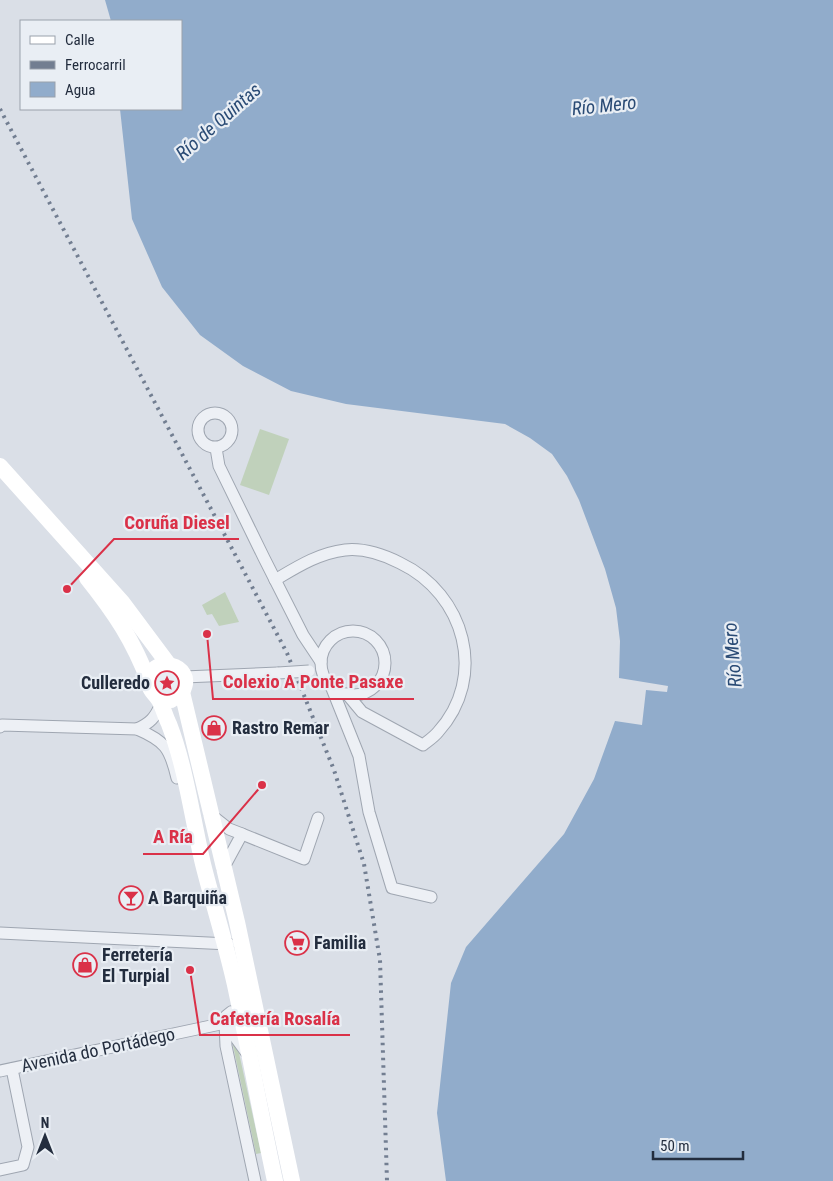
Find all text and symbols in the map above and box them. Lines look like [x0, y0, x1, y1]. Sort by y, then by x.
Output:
legend [20, 20, 182, 110]
text: Calle [65, 31, 95, 49]
text: Ferrocarril [65, 56, 126, 74]
water label: Río de Quintas [171, 78, 266, 165]
text: Agua [65, 81, 95, 99]
water label: Río Mero [571, 91, 638, 120]
callout: Coruña Diesel [114, 505, 239, 539]
text: Coruña Diesel [124, 511, 230, 534]
water label: Río Mero [718, 622, 747, 688]
callout: Colexio A Ponte Pasaxe [213, 665, 414, 699]
place icon: Culleredo [154, 670, 180, 696]
text: Colexio A Ponte Pasaxe [223, 670, 403, 693]
place label: Culleredo [81, 672, 150, 693]
shop icon: Rastro Remar [201, 715, 227, 741]
place label: Rastro Remar [232, 717, 329, 738]
callout: A Ría [143, 820, 203, 854]
text: A Ría [153, 825, 193, 848]
bar icon: A Barquiña [118, 885, 144, 911]
place label: A Barquiña [148, 887, 227, 908]
supermarket icon: Familia [284, 930, 310, 956]
place label: Familia [314, 932, 366, 953]
place label: Ferretería El Turpial [102, 944, 173, 986]
shop icon: Ferretería El Turpial [72, 952, 98, 978]
callout: Cafetería Rosalía [200, 1001, 350, 1035]
text: Cafetería Rosalía [210, 1007, 340, 1030]
street label: Avenida do Portádego [19, 1023, 177, 1076]
north arrow [20, 1111, 70, 1161]
text: N [41, 1115, 49, 1131]
scale bar [653, 1128, 743, 1160]
text: 50 m [660, 1137, 690, 1155]

